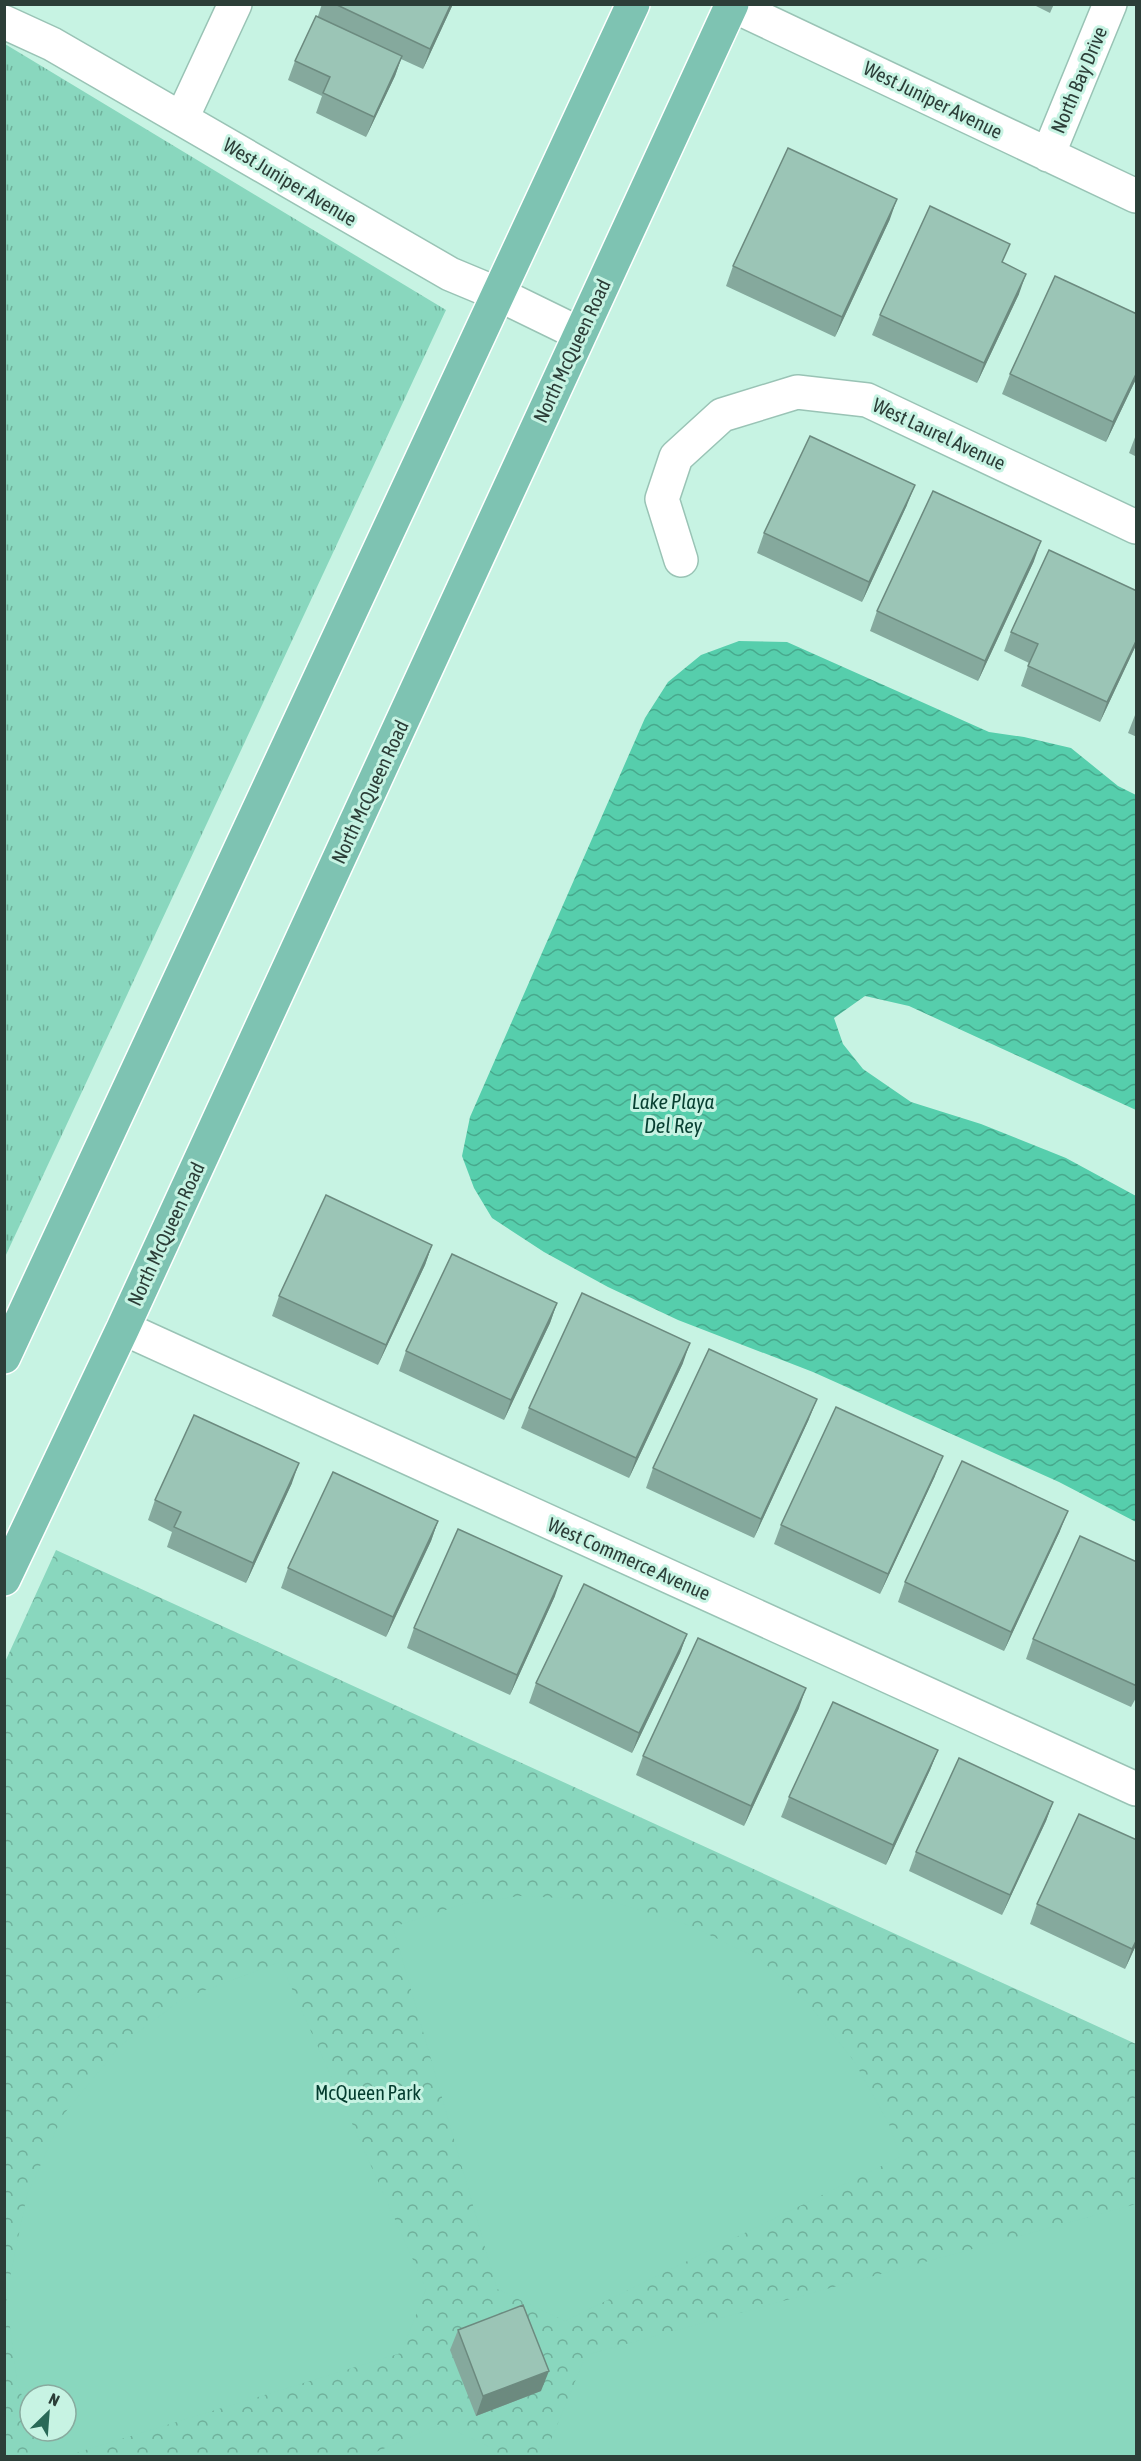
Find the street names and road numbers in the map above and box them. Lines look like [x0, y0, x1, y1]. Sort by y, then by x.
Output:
street label: North Bay Drive [1046, 23, 1111, 137]
street label: West Juniper Avenue [860, 56, 1006, 143]
street label: West Juniper Avenue [219, 133, 361, 230]
street label: North McQueen Road [528, 275, 615, 426]
street label: West Laurel Avenue [869, 393, 1009, 474]
street label: North McQueen Road [326, 716, 413, 867]
street label: North McQueen Road [122, 1158, 209, 1309]
street label: West Commerce Avenue [544, 1512, 714, 1605]

